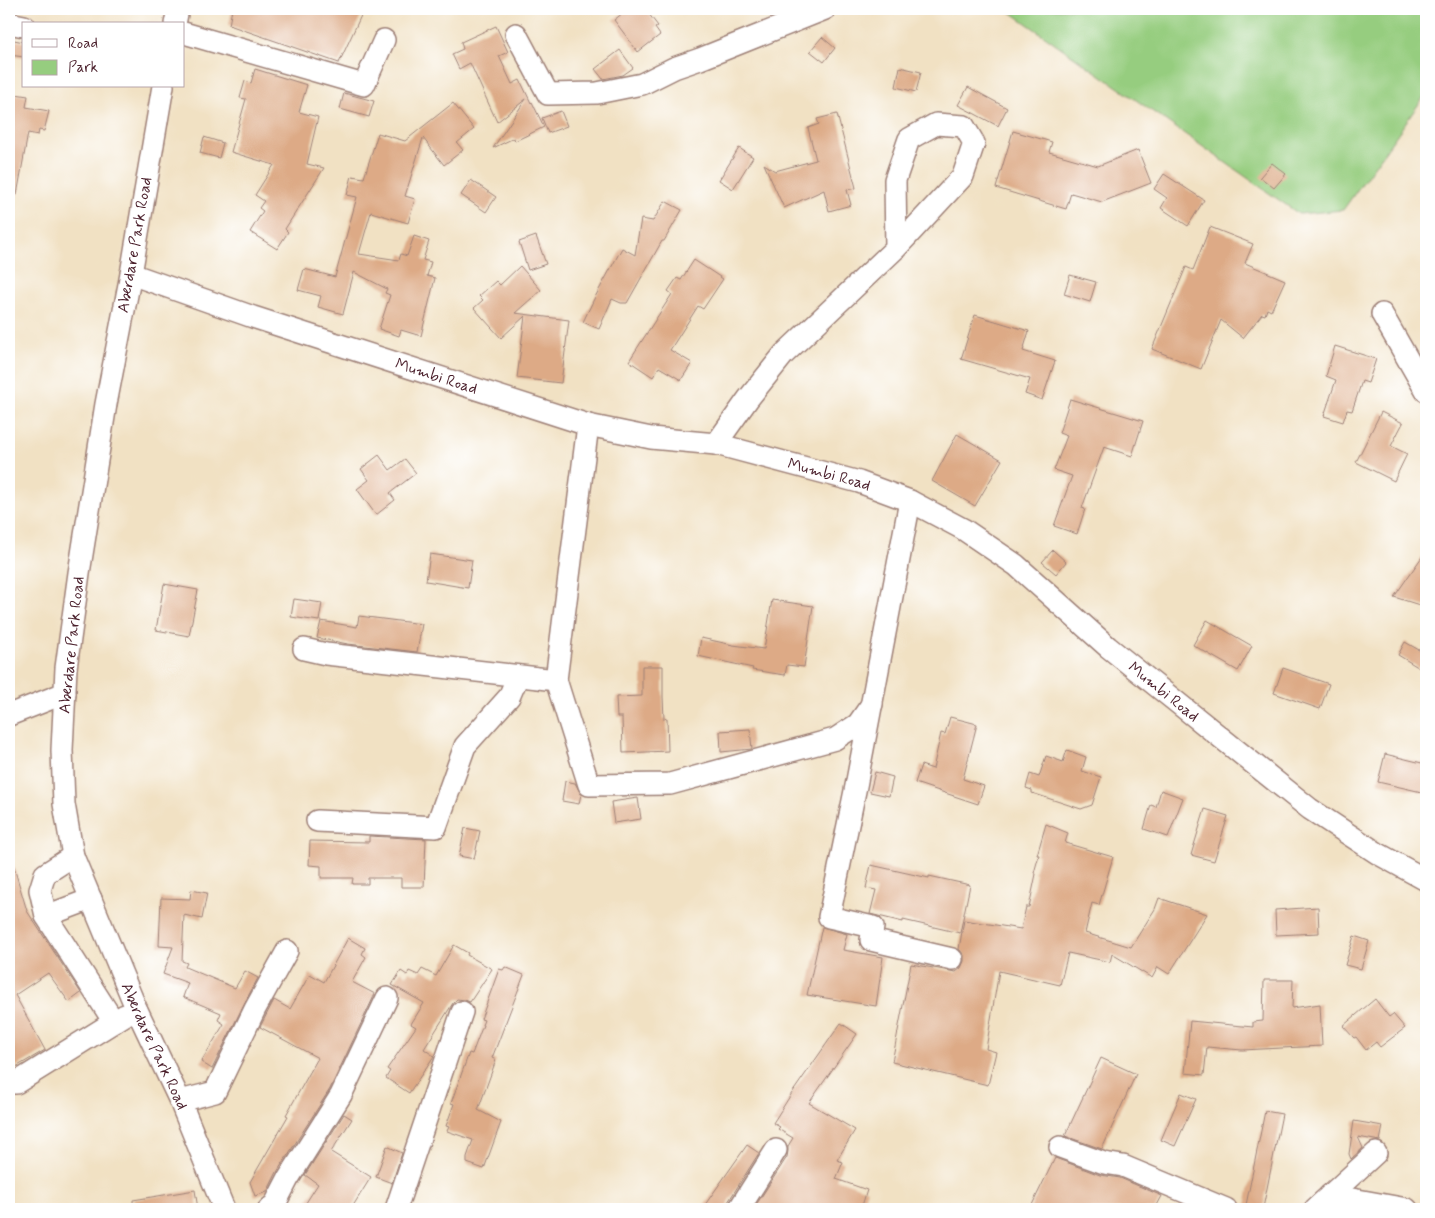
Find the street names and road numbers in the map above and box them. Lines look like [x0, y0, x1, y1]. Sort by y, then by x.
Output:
street label: Aberdare Park Road [113, 175, 157, 315]
street label: Mumbi Road [393, 353, 480, 399]
street label: Mumbi Road [785, 453, 874, 496]
street label: Aberdare Park Road [54, 575, 90, 715]
street label: Mumbi Road [1124, 657, 1204, 727]
street label: Aberdare Park Road [116, 980, 193, 1113]

